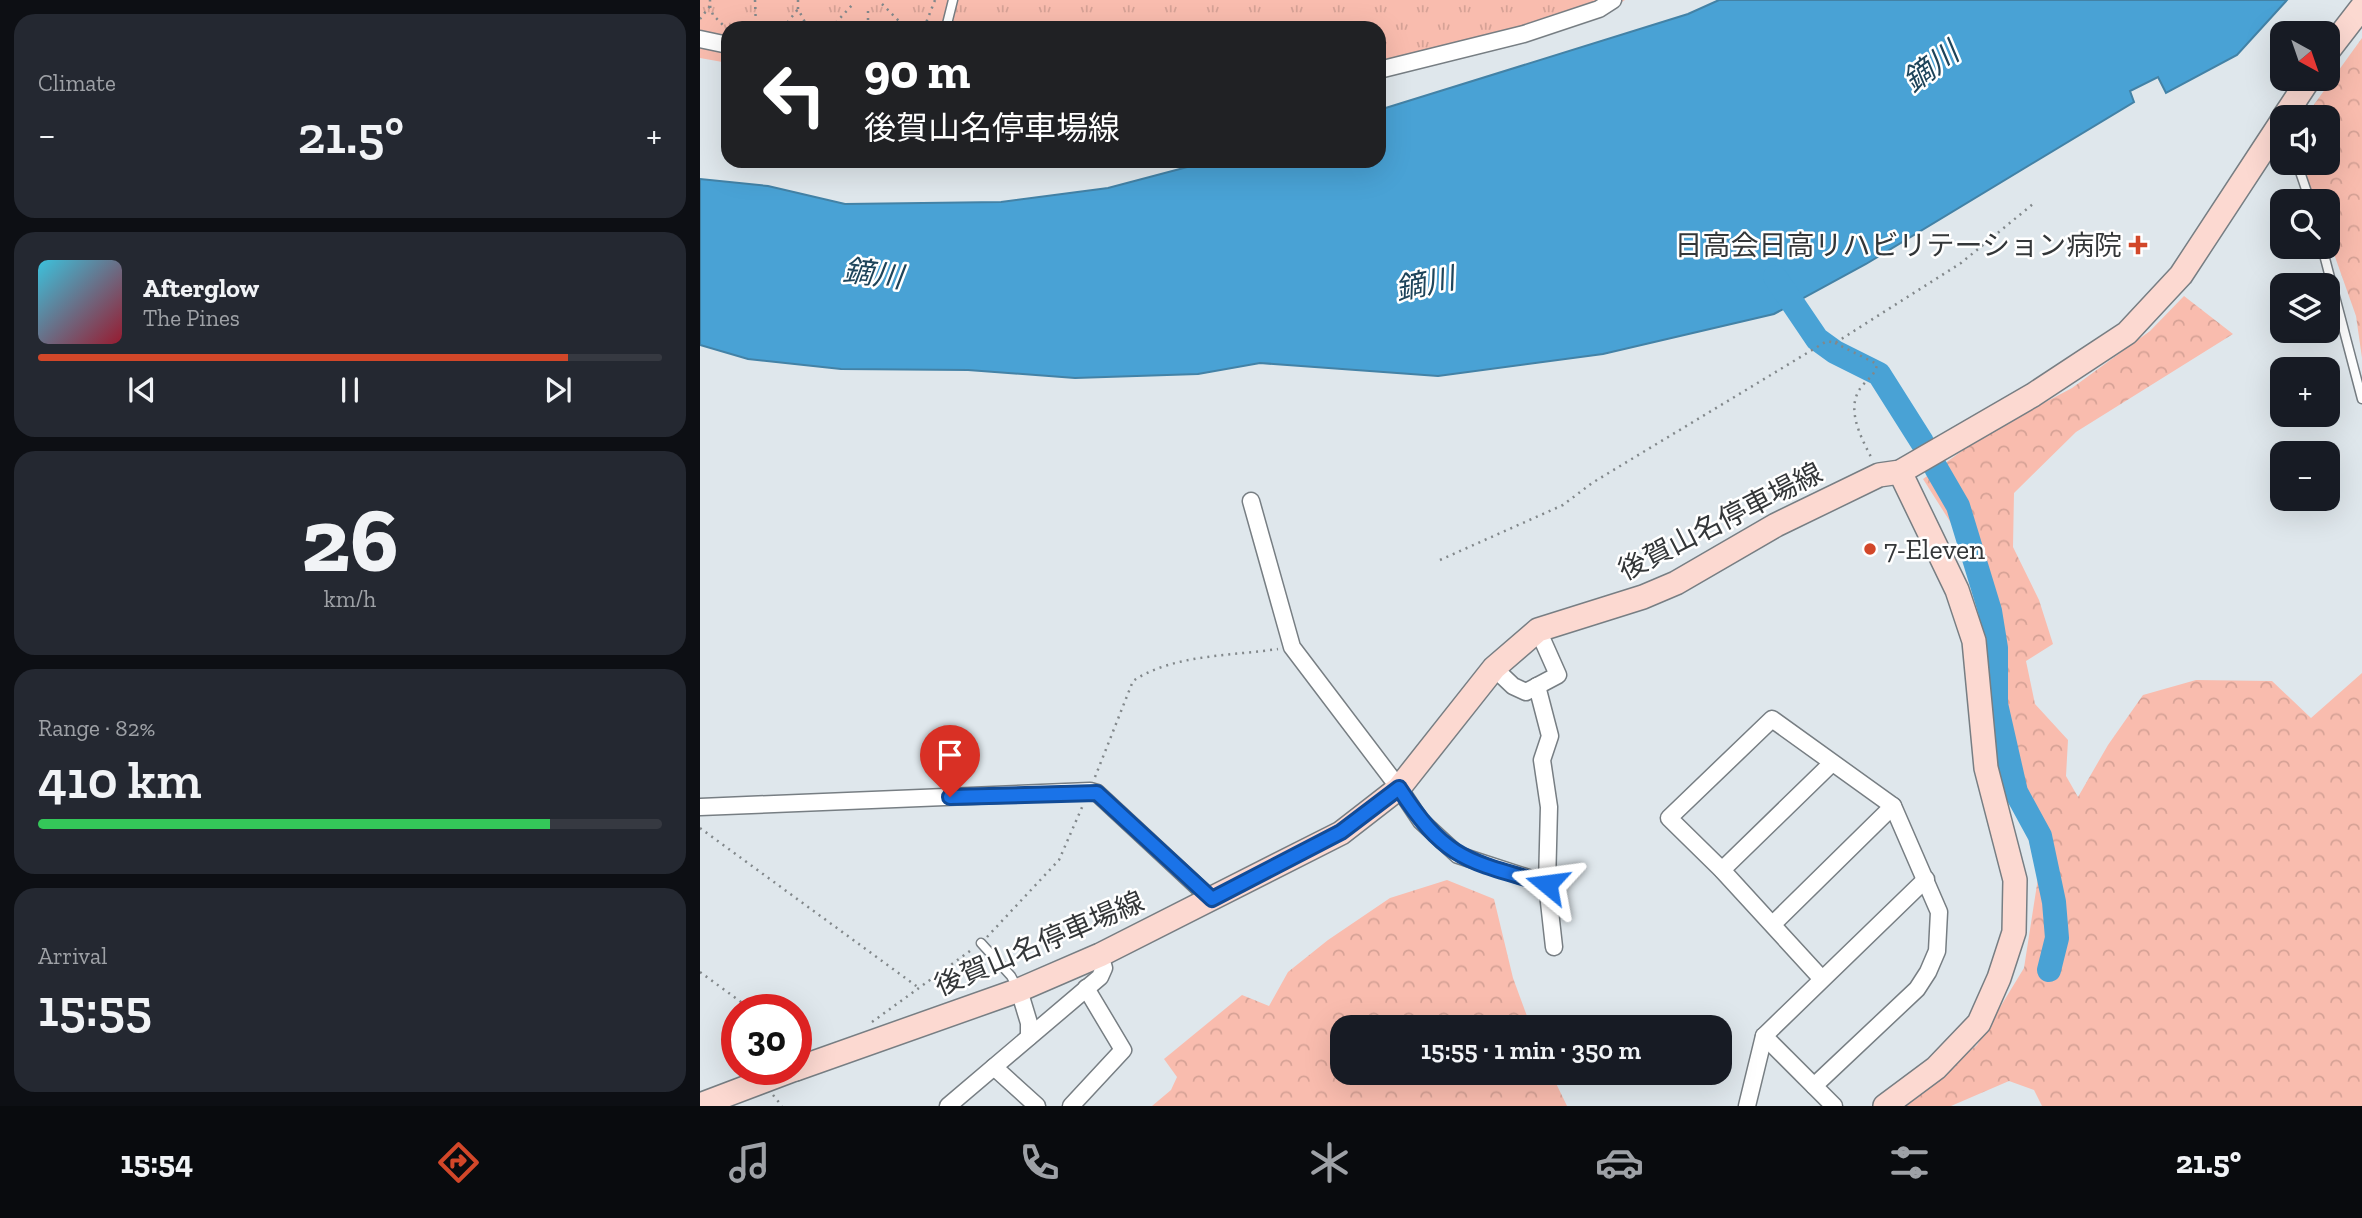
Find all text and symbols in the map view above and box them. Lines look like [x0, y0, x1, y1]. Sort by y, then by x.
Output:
north arrow [2270, 21, 2340, 91]
map controls [2270, 21, 2340, 511]
water label: 鏑川 [1896, 33, 1968, 99]
text: 90 m [864, 42, 971, 101]
icon: left [749, 49, 840, 140]
text: Climate [38, 69, 116, 97]
text: 21.5° [298, 104, 404, 166]
button: sound [2270, 105, 2340, 175]
text: 後賀山名停車場線 [864, 109, 1120, 147]
text: − [38, 112, 56, 158]
text: + [646, 112, 662, 158]
button: search [2270, 189, 2340, 259]
place label: 日高会日高リハビリテーション病院 [1675, 229, 2122, 262]
marker: 日高会日高リハビリテーション病院 [2128, 235, 2148, 255]
water label: 鏑川 [841, 252, 908, 296]
water label: 鏑川 [1392, 260, 1461, 308]
text: Afterglow [143, 272, 259, 304]
button: layers [2270, 273, 2340, 343]
text: The Pines [143, 304, 240, 332]
button: + [2270, 357, 2340, 427]
icon: previous [123, 371, 161, 409]
icon: pause [331, 371, 369, 409]
icon: next [539, 371, 577, 409]
button: − [2270, 441, 2340, 511]
street label: 後賀山名停車場線 [1613, 456, 1828, 587]
text: 26 [301, 485, 399, 594]
place label: 7-Eleven [1884, 533, 1985, 566]
marker: 7-Eleven [1862, 541, 1878, 557]
text: km/h [324, 585, 376, 613]
text: Range · 82% [38, 714, 155, 742]
pin [920, 725, 980, 797]
icon: arrive [931, 736, 969, 774]
text: 410 km [38, 749, 202, 811]
position arrow [1510, 847, 1584, 921]
street label: 後賀山名停車場線 [930, 885, 1149, 1002]
text: Arrival [38, 942, 107, 970]
text: 15:55 [38, 977, 152, 1039]
speed limit sign: 30 [721, 994, 812, 1085]
text: 15:55 · 1 min · 350 m [1421, 1034, 1641, 1066]
icon: directions [434, 1138, 483, 1187]
icon: music [725, 1138, 774, 1187]
icon: phone [1015, 1138, 1064, 1187]
icon: climate [1305, 1138, 1354, 1187]
icon: car [1595, 1138, 1644, 1187]
icon: filters [1885, 1138, 1934, 1187]
text: 15:54 [121, 1143, 193, 1181]
text: 21.5° [2176, 1143, 2241, 1181]

